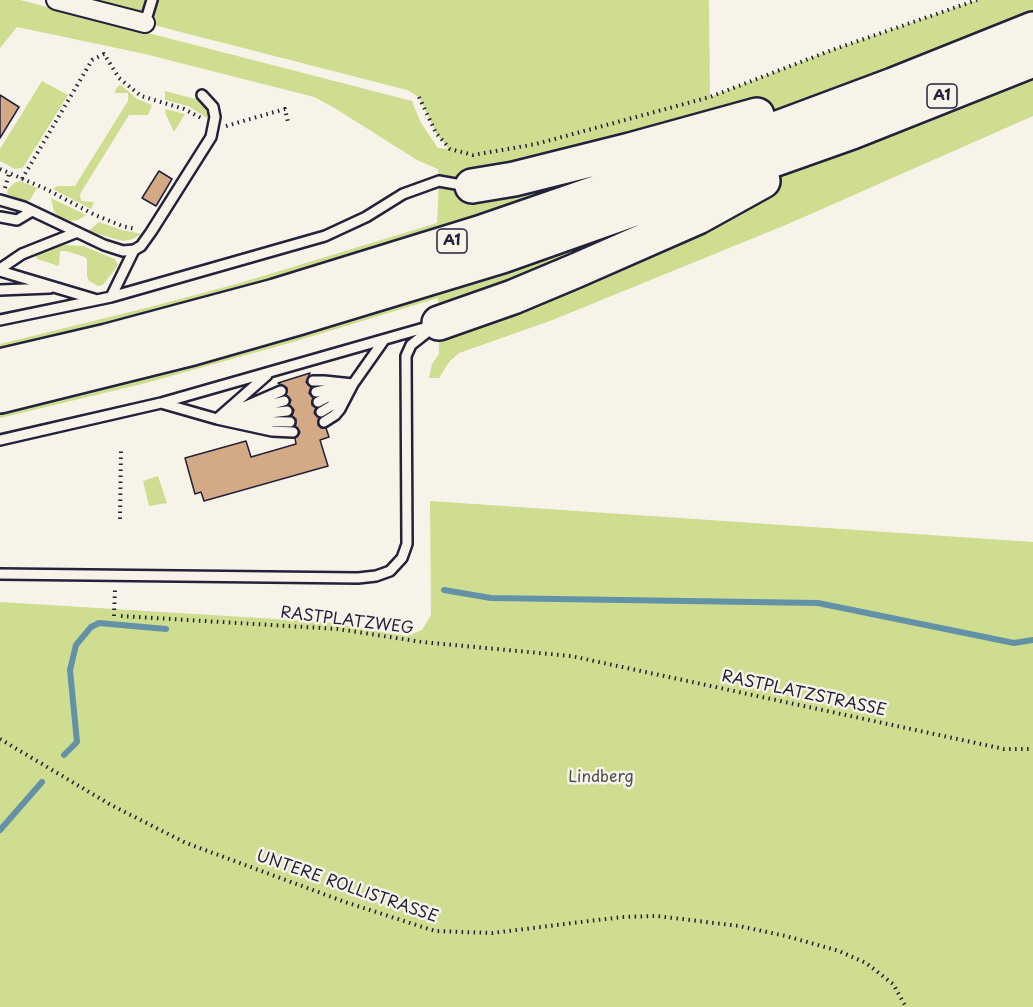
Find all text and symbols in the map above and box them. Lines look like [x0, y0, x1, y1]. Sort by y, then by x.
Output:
road number: A1 [927, 84, 957, 108]
road number: A1 [437, 229, 467, 253]
street label: RASTPLATZWEG [279, 603, 415, 639]
street label: RASTPLATZSTRASSE [720, 667, 888, 721]
park label: Lindberg [568, 768, 634, 788]
street label: UNTERE ROLLISTRASSE [254, 847, 440, 927]

